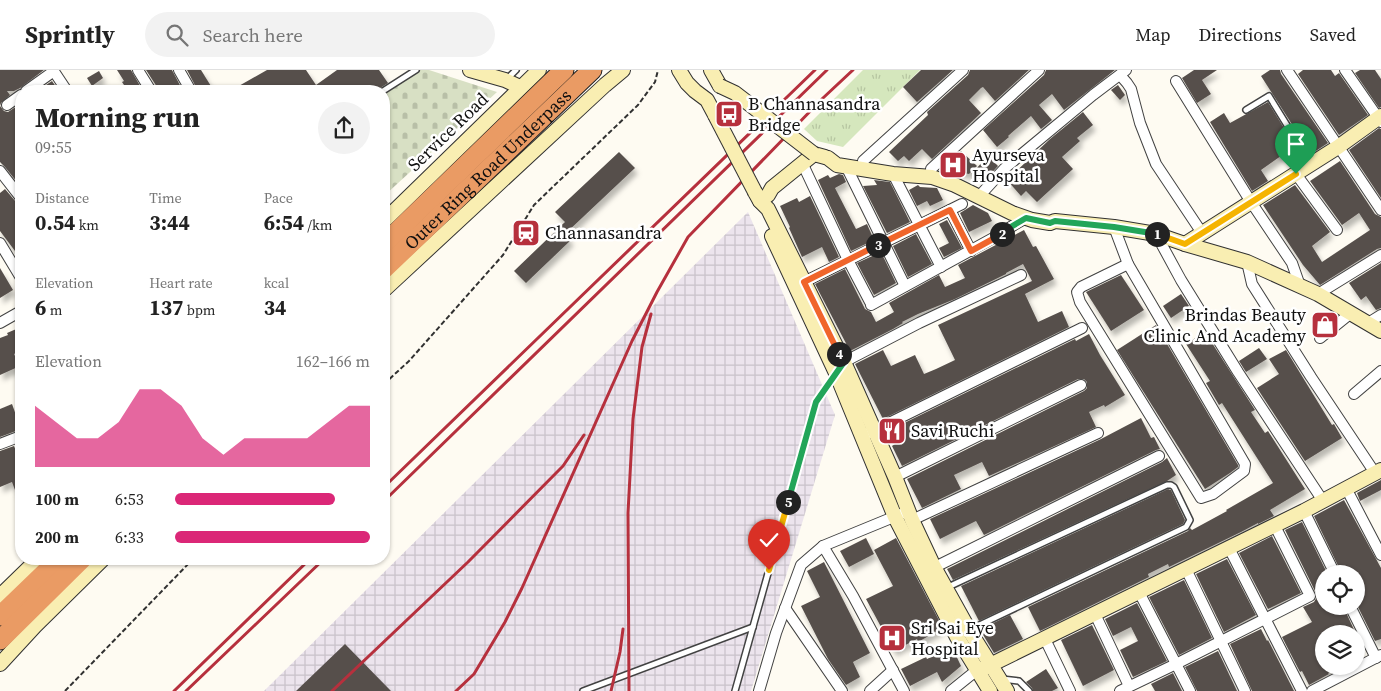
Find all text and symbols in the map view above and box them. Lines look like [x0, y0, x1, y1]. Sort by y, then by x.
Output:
search box [145, 12, 495, 57]
text: Sprintly [25, 18, 115, 51]
icon: search [163, 21, 191, 49]
text: Search here [203, 22, 303, 48]
text: Map [1135, 22, 1171, 47]
text: Directions [1199, 22, 1282, 47]
text: Saved [1310, 22, 1356, 47]
street label: Outer Ring Road Underpass [399, 83, 577, 255]
street label: Service Road [402, 87, 494, 177]
place label: B Channasandra Bridge [748, 91, 881, 137]
text: Morning run [35, 98, 200, 136]
bus stop icon: B Channasandra Bridge [714, 99, 744, 129]
button: share [318, 102, 370, 154]
pin [1275, 123, 1317, 174]
icon: arrive [1282, 130, 1310, 158]
text: 09:55 [35, 136, 72, 158]
place label: Ayurseva Hospital [972, 142, 1046, 188]
hospital icon: Ayurseva Hospital [938, 150, 968, 180]
text: Distance [35, 188, 89, 208]
text: Time [149, 188, 182, 208]
text: Pace [264, 188, 293, 208]
text: 0.54 [35, 208, 75, 237]
text: 3:44 [149, 208, 190, 237]
text: 6:54 [264, 208, 304, 237]
text: km [75, 215, 99, 235]
text: /km [304, 215, 332, 235]
station icon: Channasandra [511, 218, 541, 248]
place label: Channasandra [545, 220, 663, 245]
pin: 2 [990, 222, 1014, 246]
pin: 1 [1144, 222, 1170, 246]
text: 2 [999, 224, 1006, 244]
text: 1 [1154, 224, 1161, 244]
pin: 3 [866, 232, 890, 258]
text: 3 [875, 235, 882, 255]
text: Elevation [35, 273, 93, 293]
text: Heart rate [149, 273, 213, 293]
text: kcal [264, 273, 289, 293]
text: 6 [35, 293, 46, 322]
text: 137 [149, 293, 183, 322]
text: 34 [264, 293, 286, 322]
text: m [46, 300, 62, 320]
text: bpm [183, 300, 215, 320]
place label: Brindas Beauty Clinic And Academy [1144, 302, 1307, 348]
shop icon: Brindas Beauty Clinic And Academy [1310, 310, 1340, 340]
pin: 4 [826, 342, 852, 366]
text: 4 [836, 344, 843, 364]
text: Elevation [35, 350, 102, 372]
text: 162–166 m [296, 350, 370, 372]
restaurant icon: Savi Ruchi [877, 416, 907, 446]
place label: Savi Ruchi [911, 418, 994, 443]
text: 100 m [35, 488, 79, 510]
text: 6:53 [115, 488, 144, 510]
pin: 5 [776, 490, 800, 514]
text: 5 [785, 492, 792, 512]
pin [748, 519, 790, 570]
text: 200 m [35, 526, 79, 548]
text: 6:33 [115, 526, 144, 548]
icon: check [755, 526, 783, 554]
map controls [1315, 565, 1365, 675]
button: locate [1315, 565, 1365, 615]
place label: Sri Sai Eye Hospital [911, 615, 994, 661]
hospital icon: Sri Sai Eye Hospital [877, 623, 907, 653]
button: layers [1315, 625, 1365, 675]

